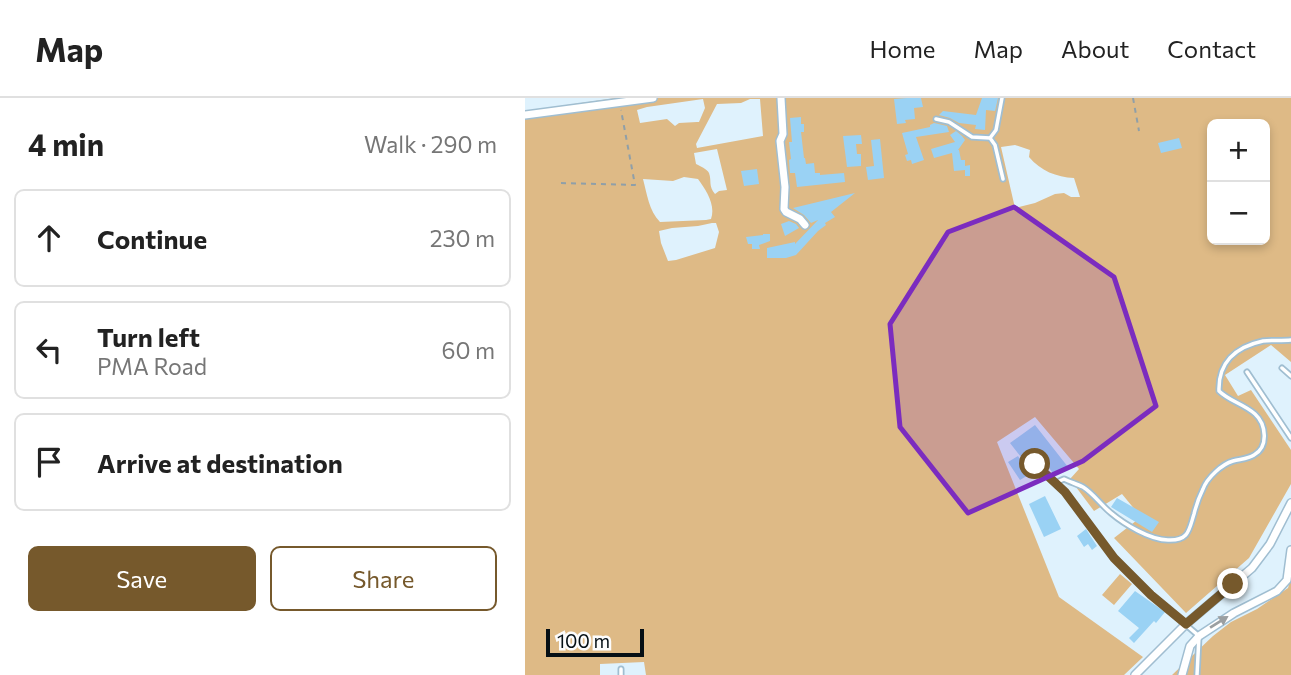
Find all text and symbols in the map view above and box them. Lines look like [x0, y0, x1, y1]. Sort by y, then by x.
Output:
text: Map [35, 28, 103, 69]
text: Home [870, 34, 936, 63]
text: Map [974, 34, 1023, 63]
text: About [1061, 34, 1129, 63]
text: Contact [1167, 34, 1256, 63]
map controls [1207, 119, 1270, 245]
button: + [1207, 119, 1270, 182]
text: 4 min [28, 125, 104, 162]
text: Walk · 290 m [364, 130, 497, 158]
button: − [1207, 182, 1270, 245]
icon: ahead [30, 219, 68, 257]
text: Continue [97, 223, 207, 254]
text: 230 m [430, 224, 495, 252]
text: Turn left [97, 321, 200, 352]
icon: left [30, 331, 68, 369]
text: 60 m [442, 336, 495, 364]
text: PMA Road [97, 352, 207, 380]
icon: arrive [30, 443, 68, 481]
text: Arrive at destination [97, 447, 343, 478]
route start [1019, 448, 1050, 479]
button: Save [28, 546, 256, 611]
button: Share [270, 546, 497, 611]
route end [1217, 568, 1248, 599]
one-way arrow [1210, 615, 1229, 628]
scale bar [546, 626, 644, 658]
text: 100 m [557, 629, 610, 652]

